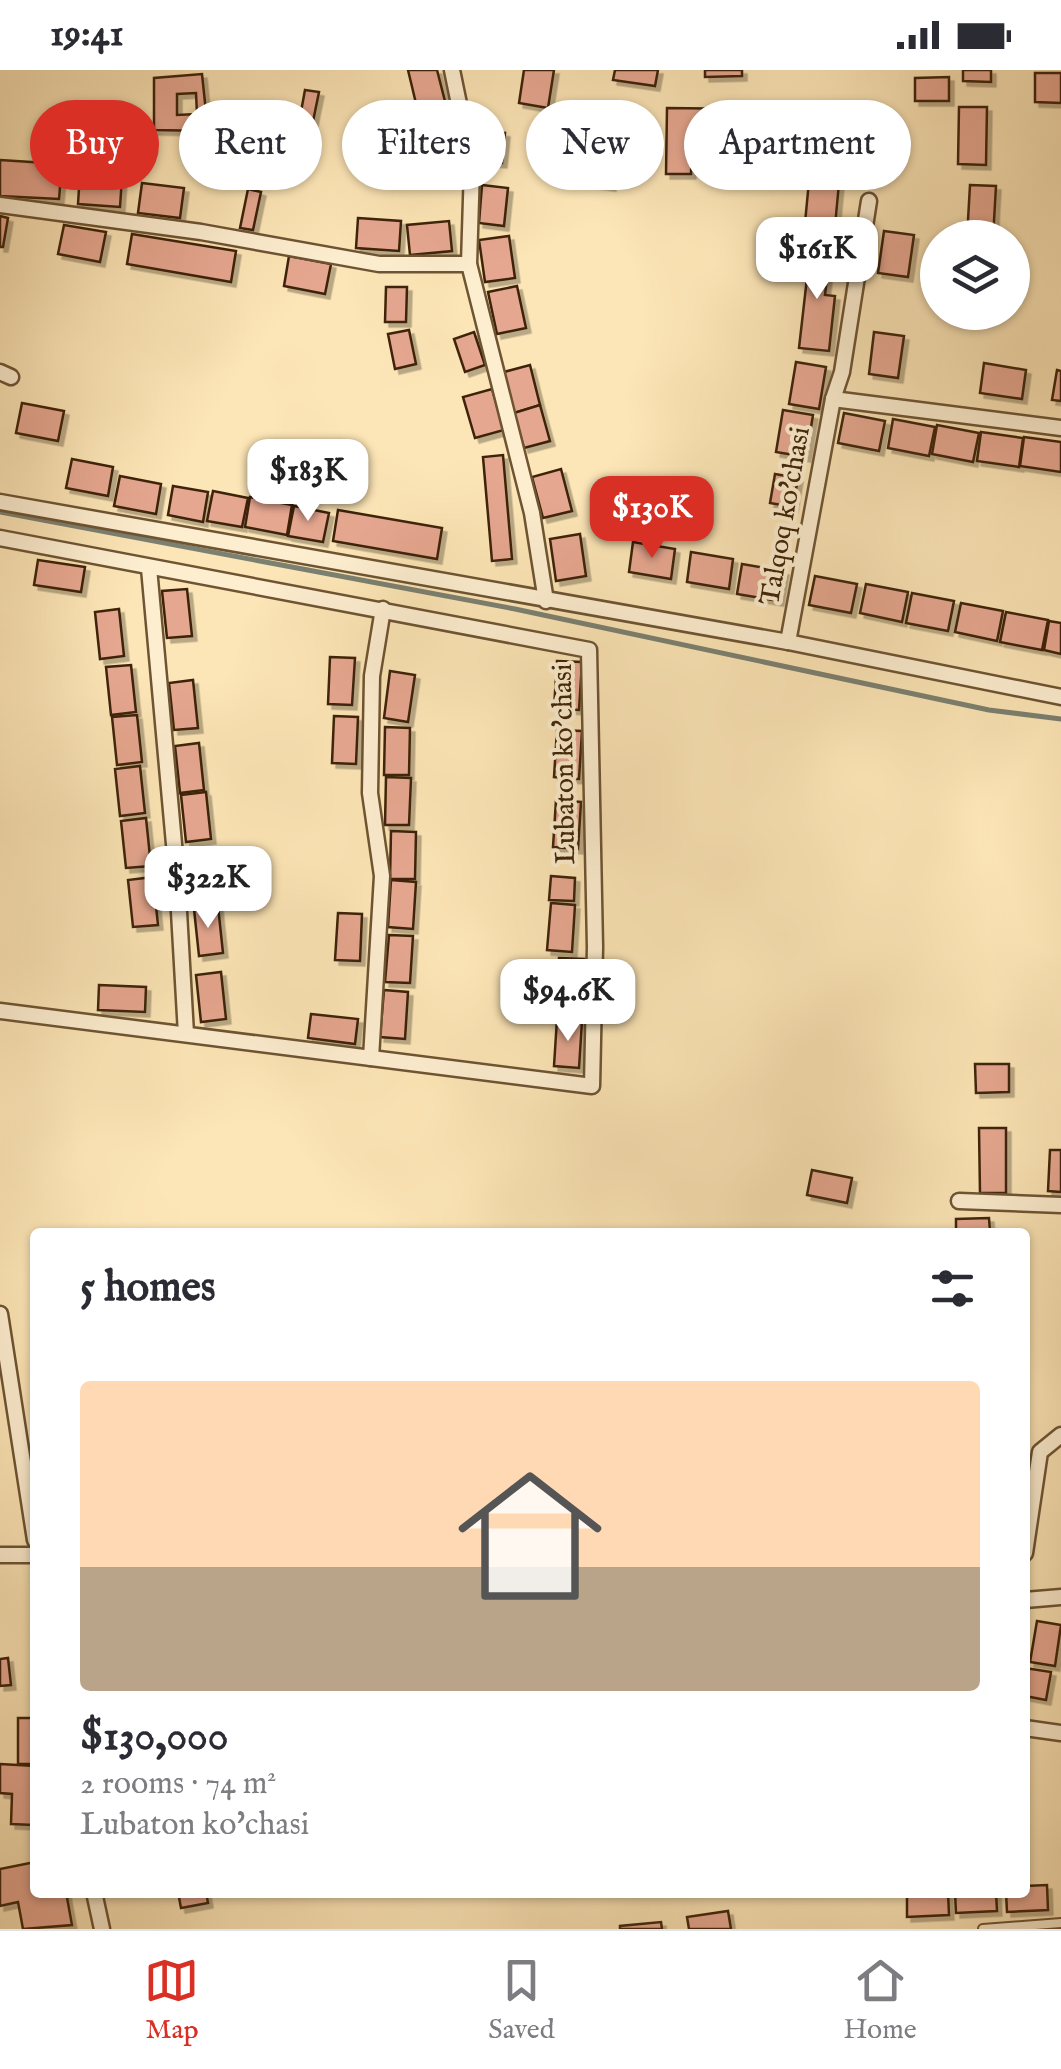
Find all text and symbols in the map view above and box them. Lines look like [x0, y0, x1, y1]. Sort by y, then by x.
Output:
text: 19:41 [50, 11, 124, 59]
chip: Buy [30, 100, 159, 190]
chip: Rent [179, 100, 322, 190]
chip: Filters [342, 100, 506, 190]
chip: New [526, 100, 664, 190]
chip: Apartment [684, 100, 911, 190]
pin: $161K [747, 217, 887, 302]
map controls [920, 220, 1030, 330]
button: layers [920, 220, 1030, 330]
text: $161K [778, 229, 856, 270]
street label: Talqoq ko'chasi [753, 424, 819, 608]
pin: $183K [238, 439, 378, 524]
text: $183K [269, 451, 347, 492]
pin: $130K [582, 476, 722, 561]
text: $130K [612, 488, 692, 529]
street label: Lubaton ko'chasi [546, 663, 584, 865]
pin: $322K [138, 846, 278, 931]
text: $322K [167, 858, 249, 899]
pin: $94.6K [487, 959, 649, 1044]
text: $94.6K [522, 971, 614, 1012]
icon: filters [925, 1261, 980, 1316]
text: 5 homes [80, 1262, 216, 1315]
icon: home [440, 1446, 620, 1626]
text: $130,000 [80, 1711, 228, 1764]
text: 2 rooms · 74 m² [80, 1764, 276, 1805]
text: Lubaton ko'chasi [80, 1805, 309, 1846]
tab: Map [144, 1953, 199, 2048]
tab: Saved [488, 1953, 555, 2048]
tab: Home [843, 1953, 917, 2048]

